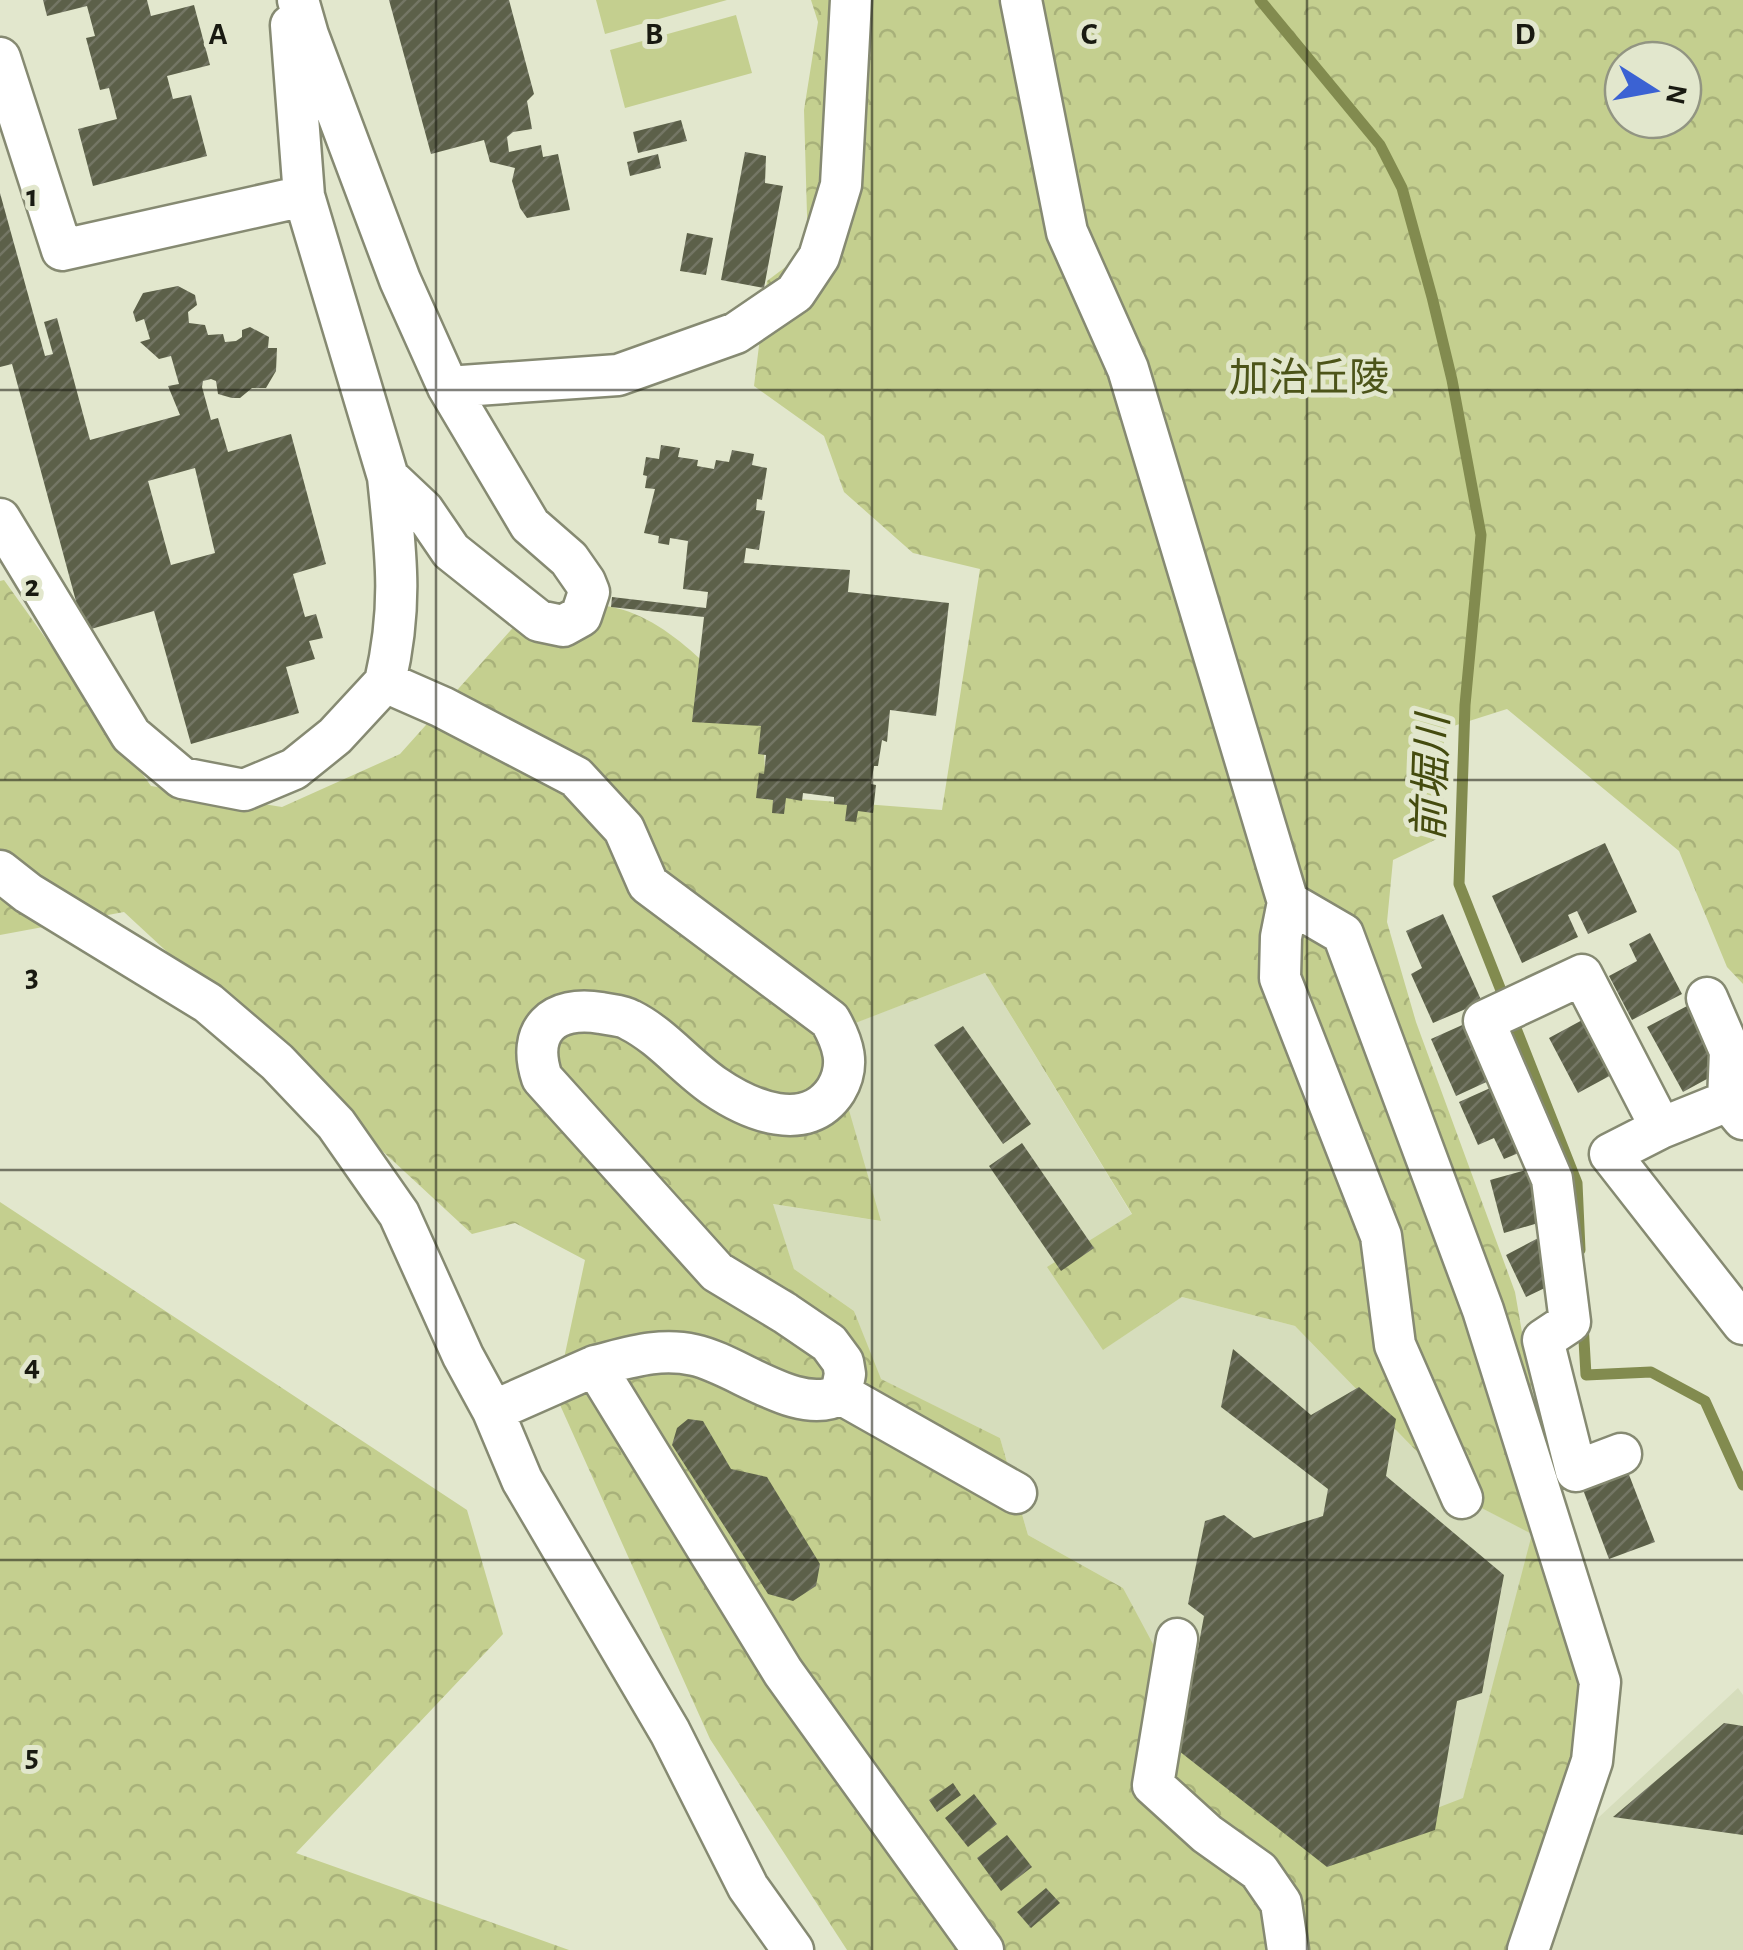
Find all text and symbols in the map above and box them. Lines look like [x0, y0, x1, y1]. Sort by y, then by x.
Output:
text: A [208, 18, 228, 50]
text: B [645, 18, 663, 50]
text: C [1081, 18, 1098, 50]
text: D [1515, 18, 1536, 50]
north arrow [1603, 40, 1703, 140]
text: N [1660, 82, 1691, 107]
text: 1 [26, 180, 38, 212]
park label: 加治丘陵 [1229, 357, 1389, 399]
text: 2 [24, 570, 40, 602]
water label: 前堀川 [1407, 710, 1455, 842]
text: 3 [25, 960, 39, 992]
text: 4 [24, 1350, 40, 1382]
text: 5 [25, 1740, 39, 1772]

